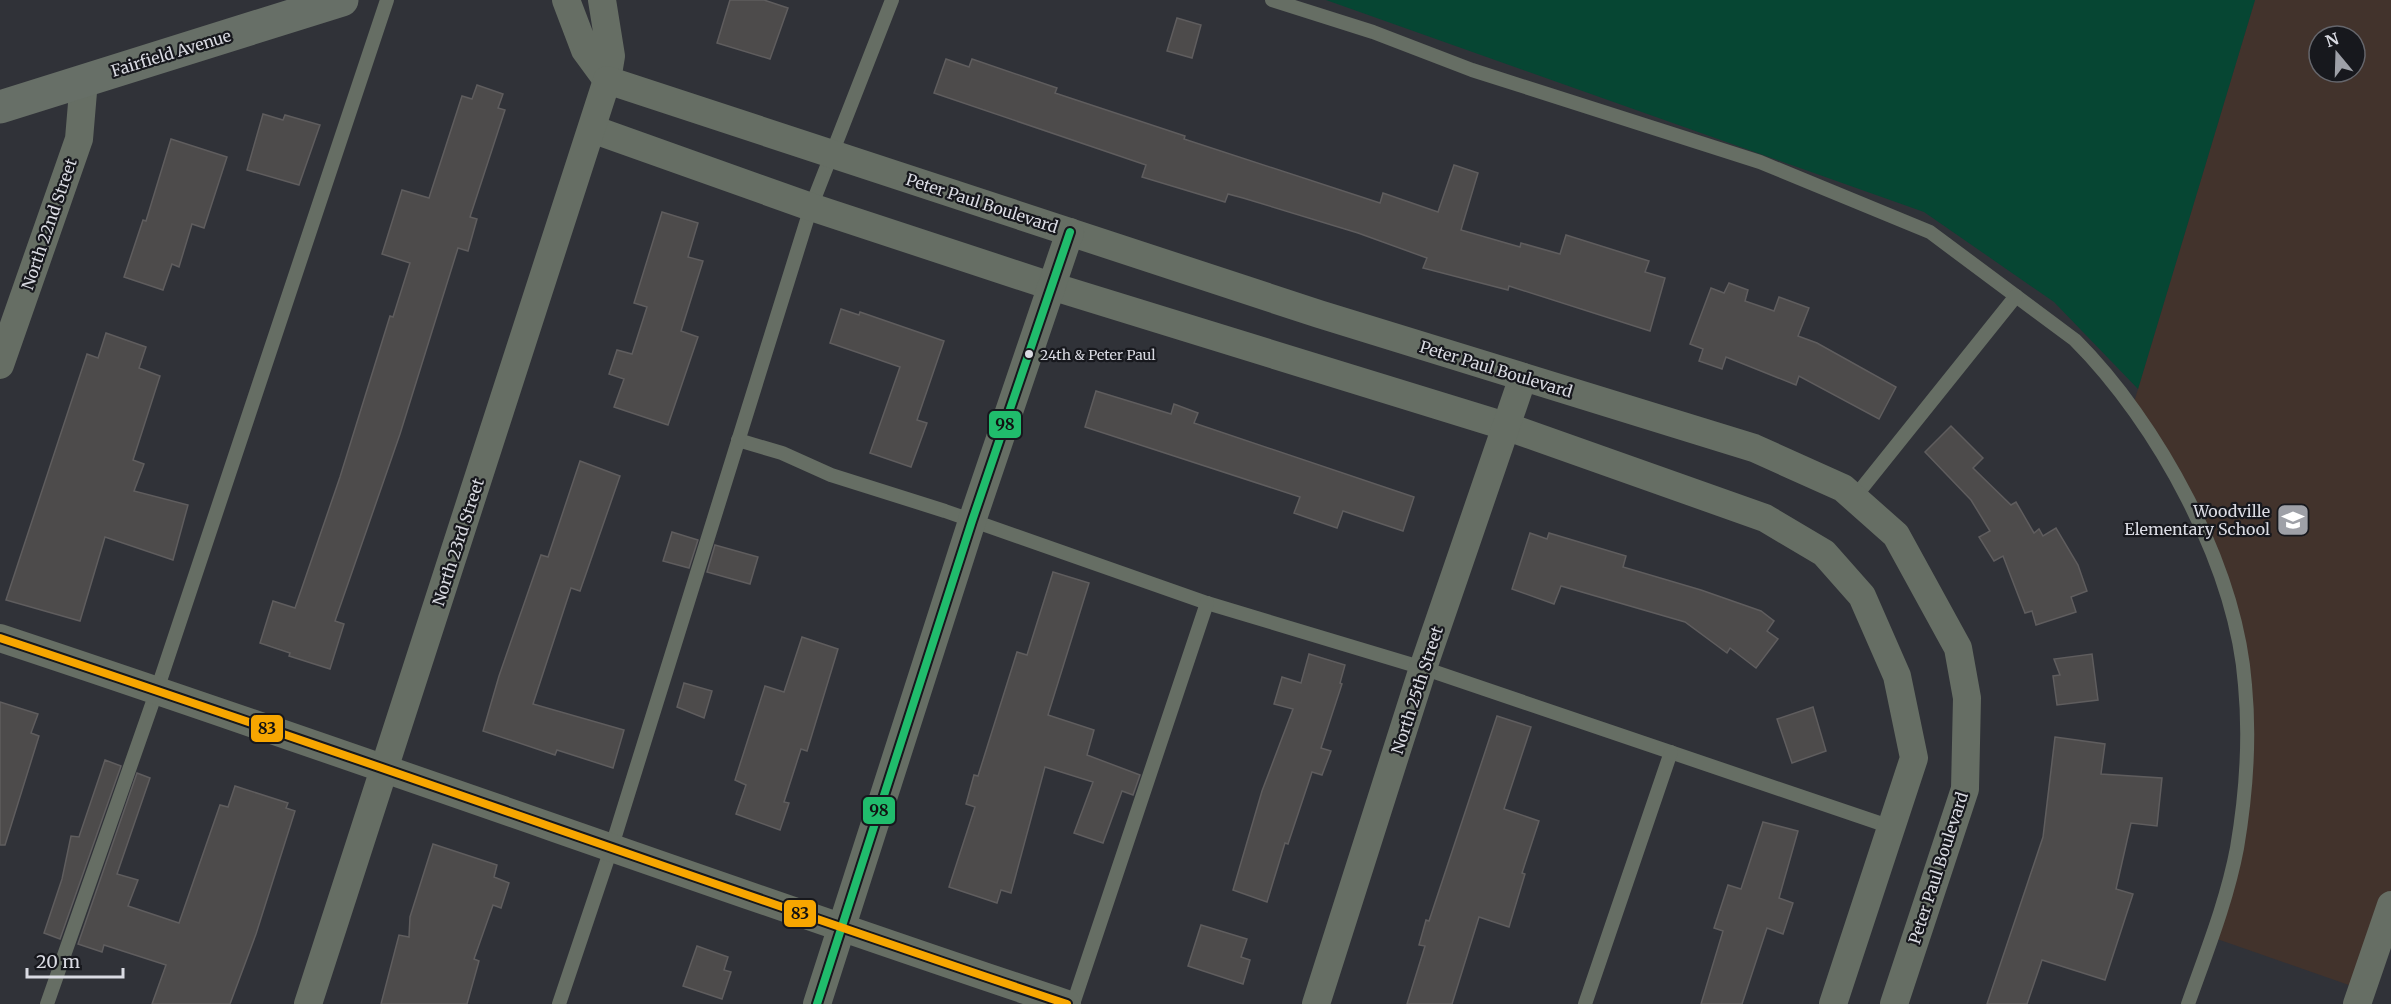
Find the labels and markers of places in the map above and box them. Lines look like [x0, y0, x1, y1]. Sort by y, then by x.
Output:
place label: 24th & Peter Paul [1040, 346, 1156, 364]
marker: 24th & Peter Paul [1023, 348, 1035, 360]
place label: Woodville Elementary School [2124, 501, 2270, 539]
school or university icon: Woodville Elementary School [2275, 502, 2311, 538]

